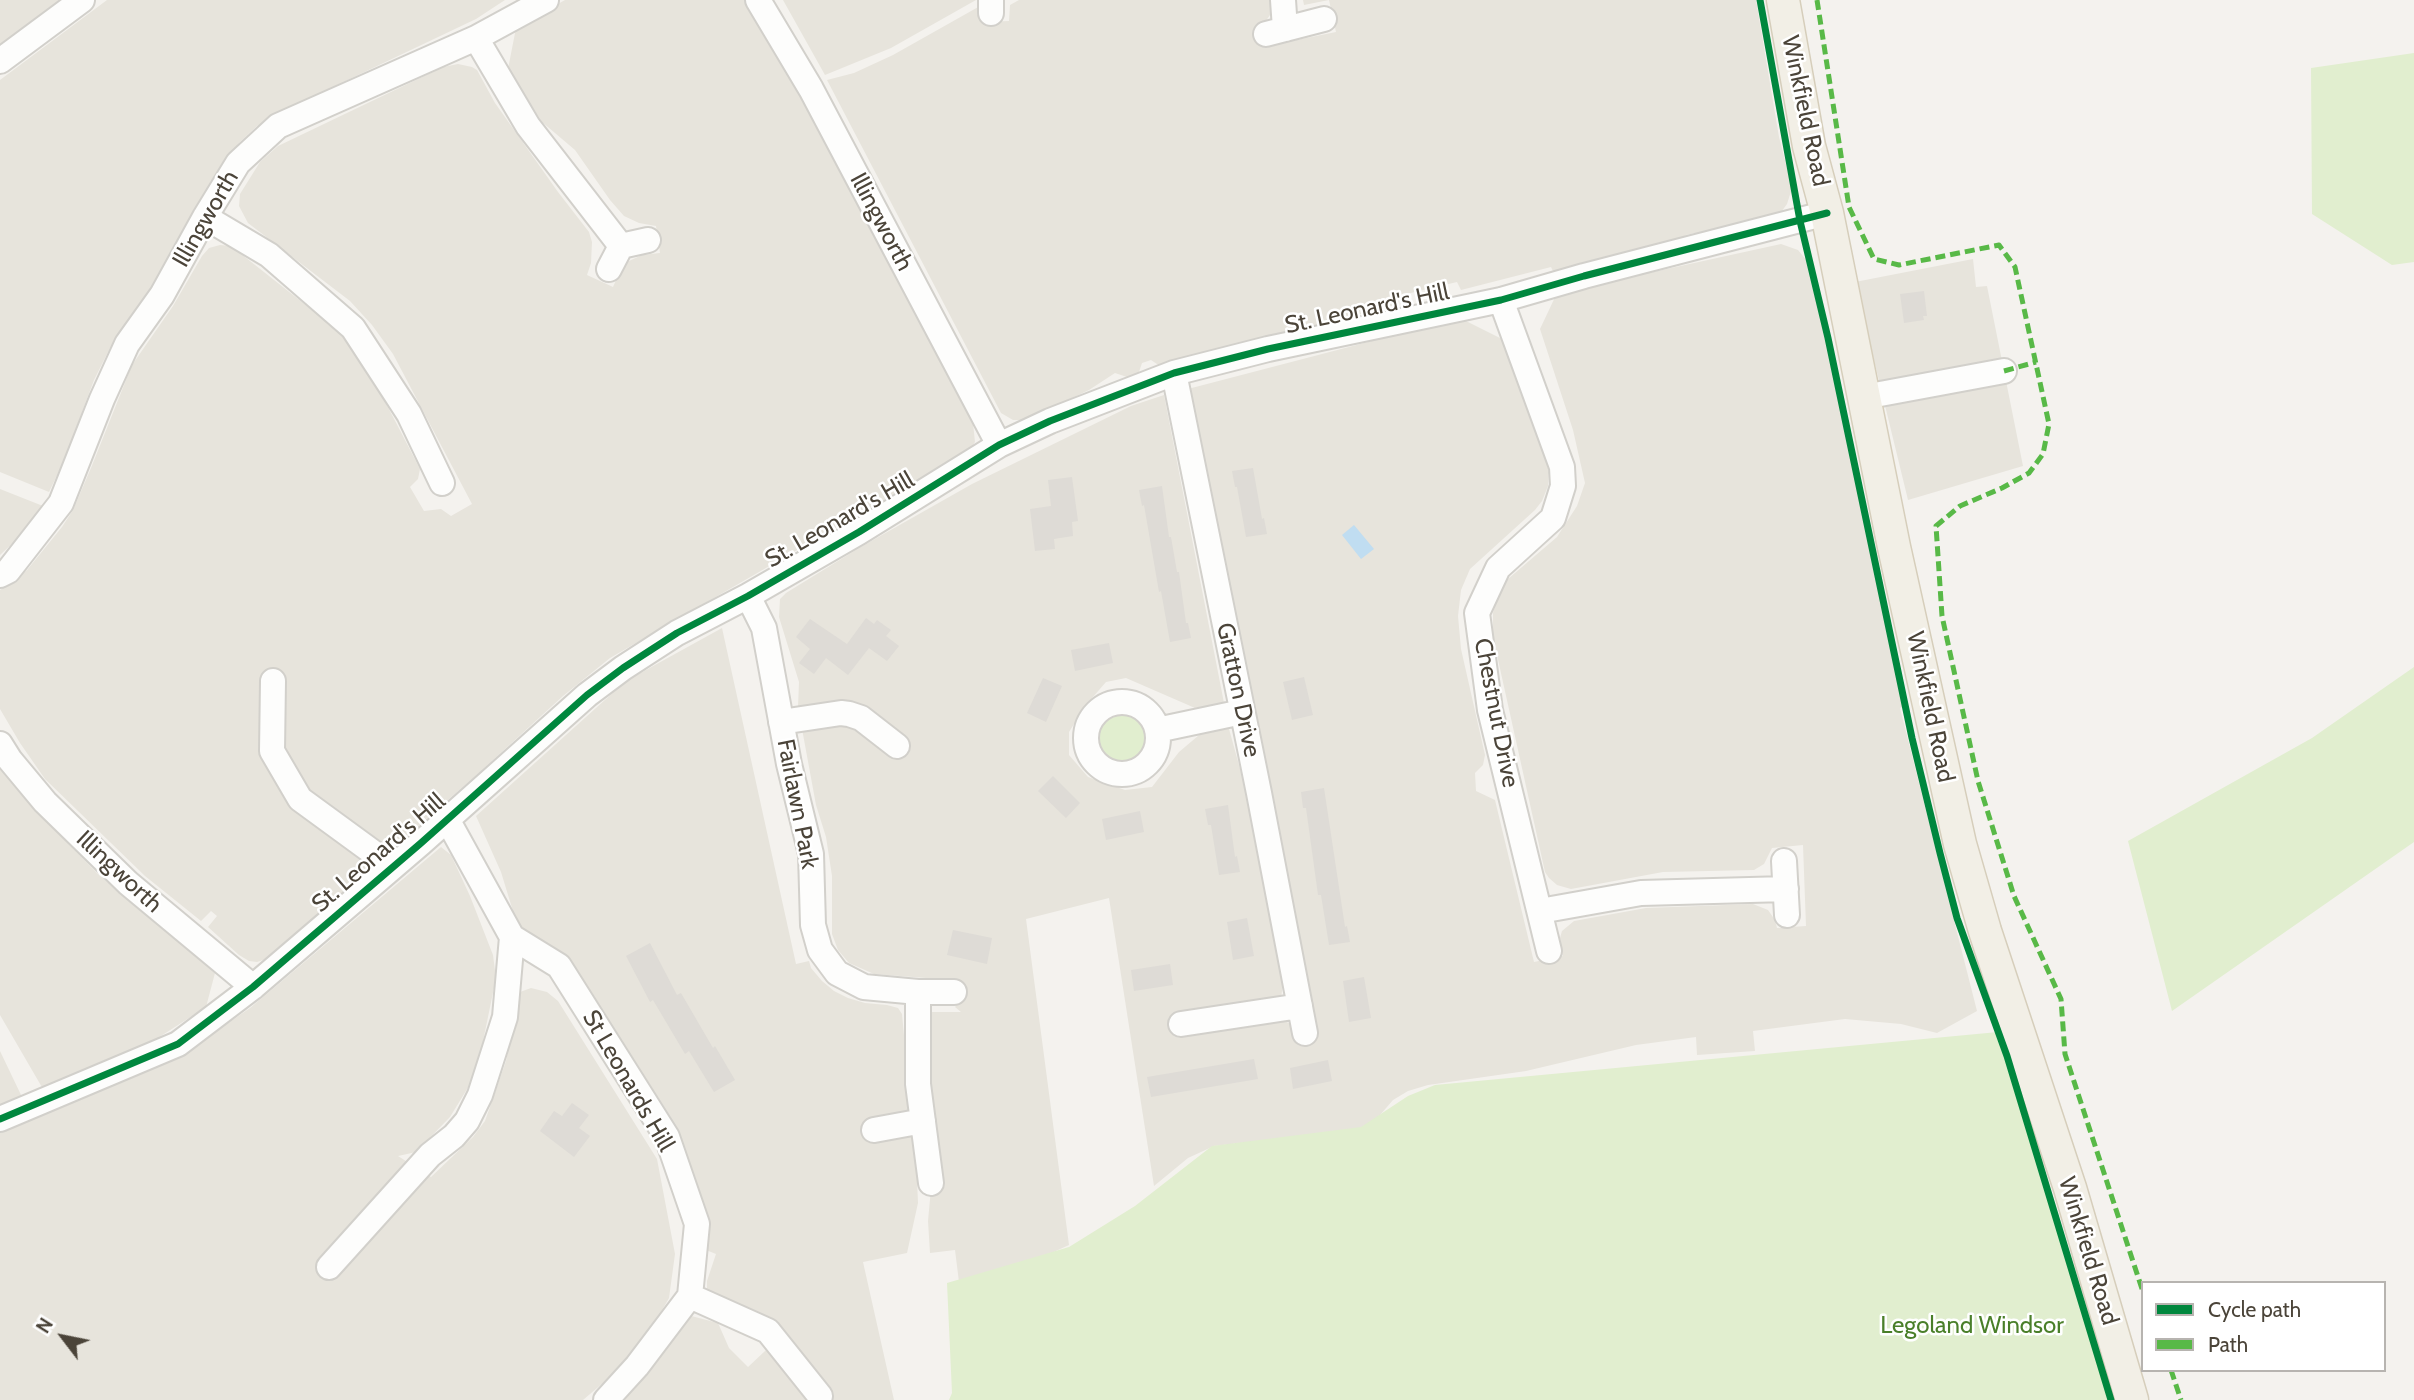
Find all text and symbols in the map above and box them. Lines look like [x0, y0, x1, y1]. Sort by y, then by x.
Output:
street label: Winkfield Road [1775, 33, 1835, 189]
street label: Illingworth [167, 166, 245, 272]
street label: Illingworth [843, 168, 919, 276]
street label: St. Leonard's Hill [1282, 278, 1452, 340]
street label: St. Leonard's Hill [760, 466, 920, 574]
street label: Gratton Drive [1210, 620, 1266, 760]
street label: Winkfield Road [1900, 629, 1960, 785]
street label: Chestnut Drive [1467, 636, 1525, 790]
street label: Fairlawn Park [770, 737, 824, 871]
street label: St. Leonard's Hill [306, 787, 452, 919]
street label: Illingworth [70, 825, 168, 919]
street label: St Leonards Hill [576, 1005, 680, 1157]
street label: Winkfield Road [2052, 1173, 2124, 1329]
legend [2141, 1281, 2386, 1372]
text: Cycle path [2208, 1297, 2301, 1322]
north arrow [28, 1302, 98, 1372]
park label: Legoland Windsor [1880, 1312, 2064, 1340]
text: N [31, 1314, 58, 1337]
text: Path [2208, 1332, 2248, 1357]

